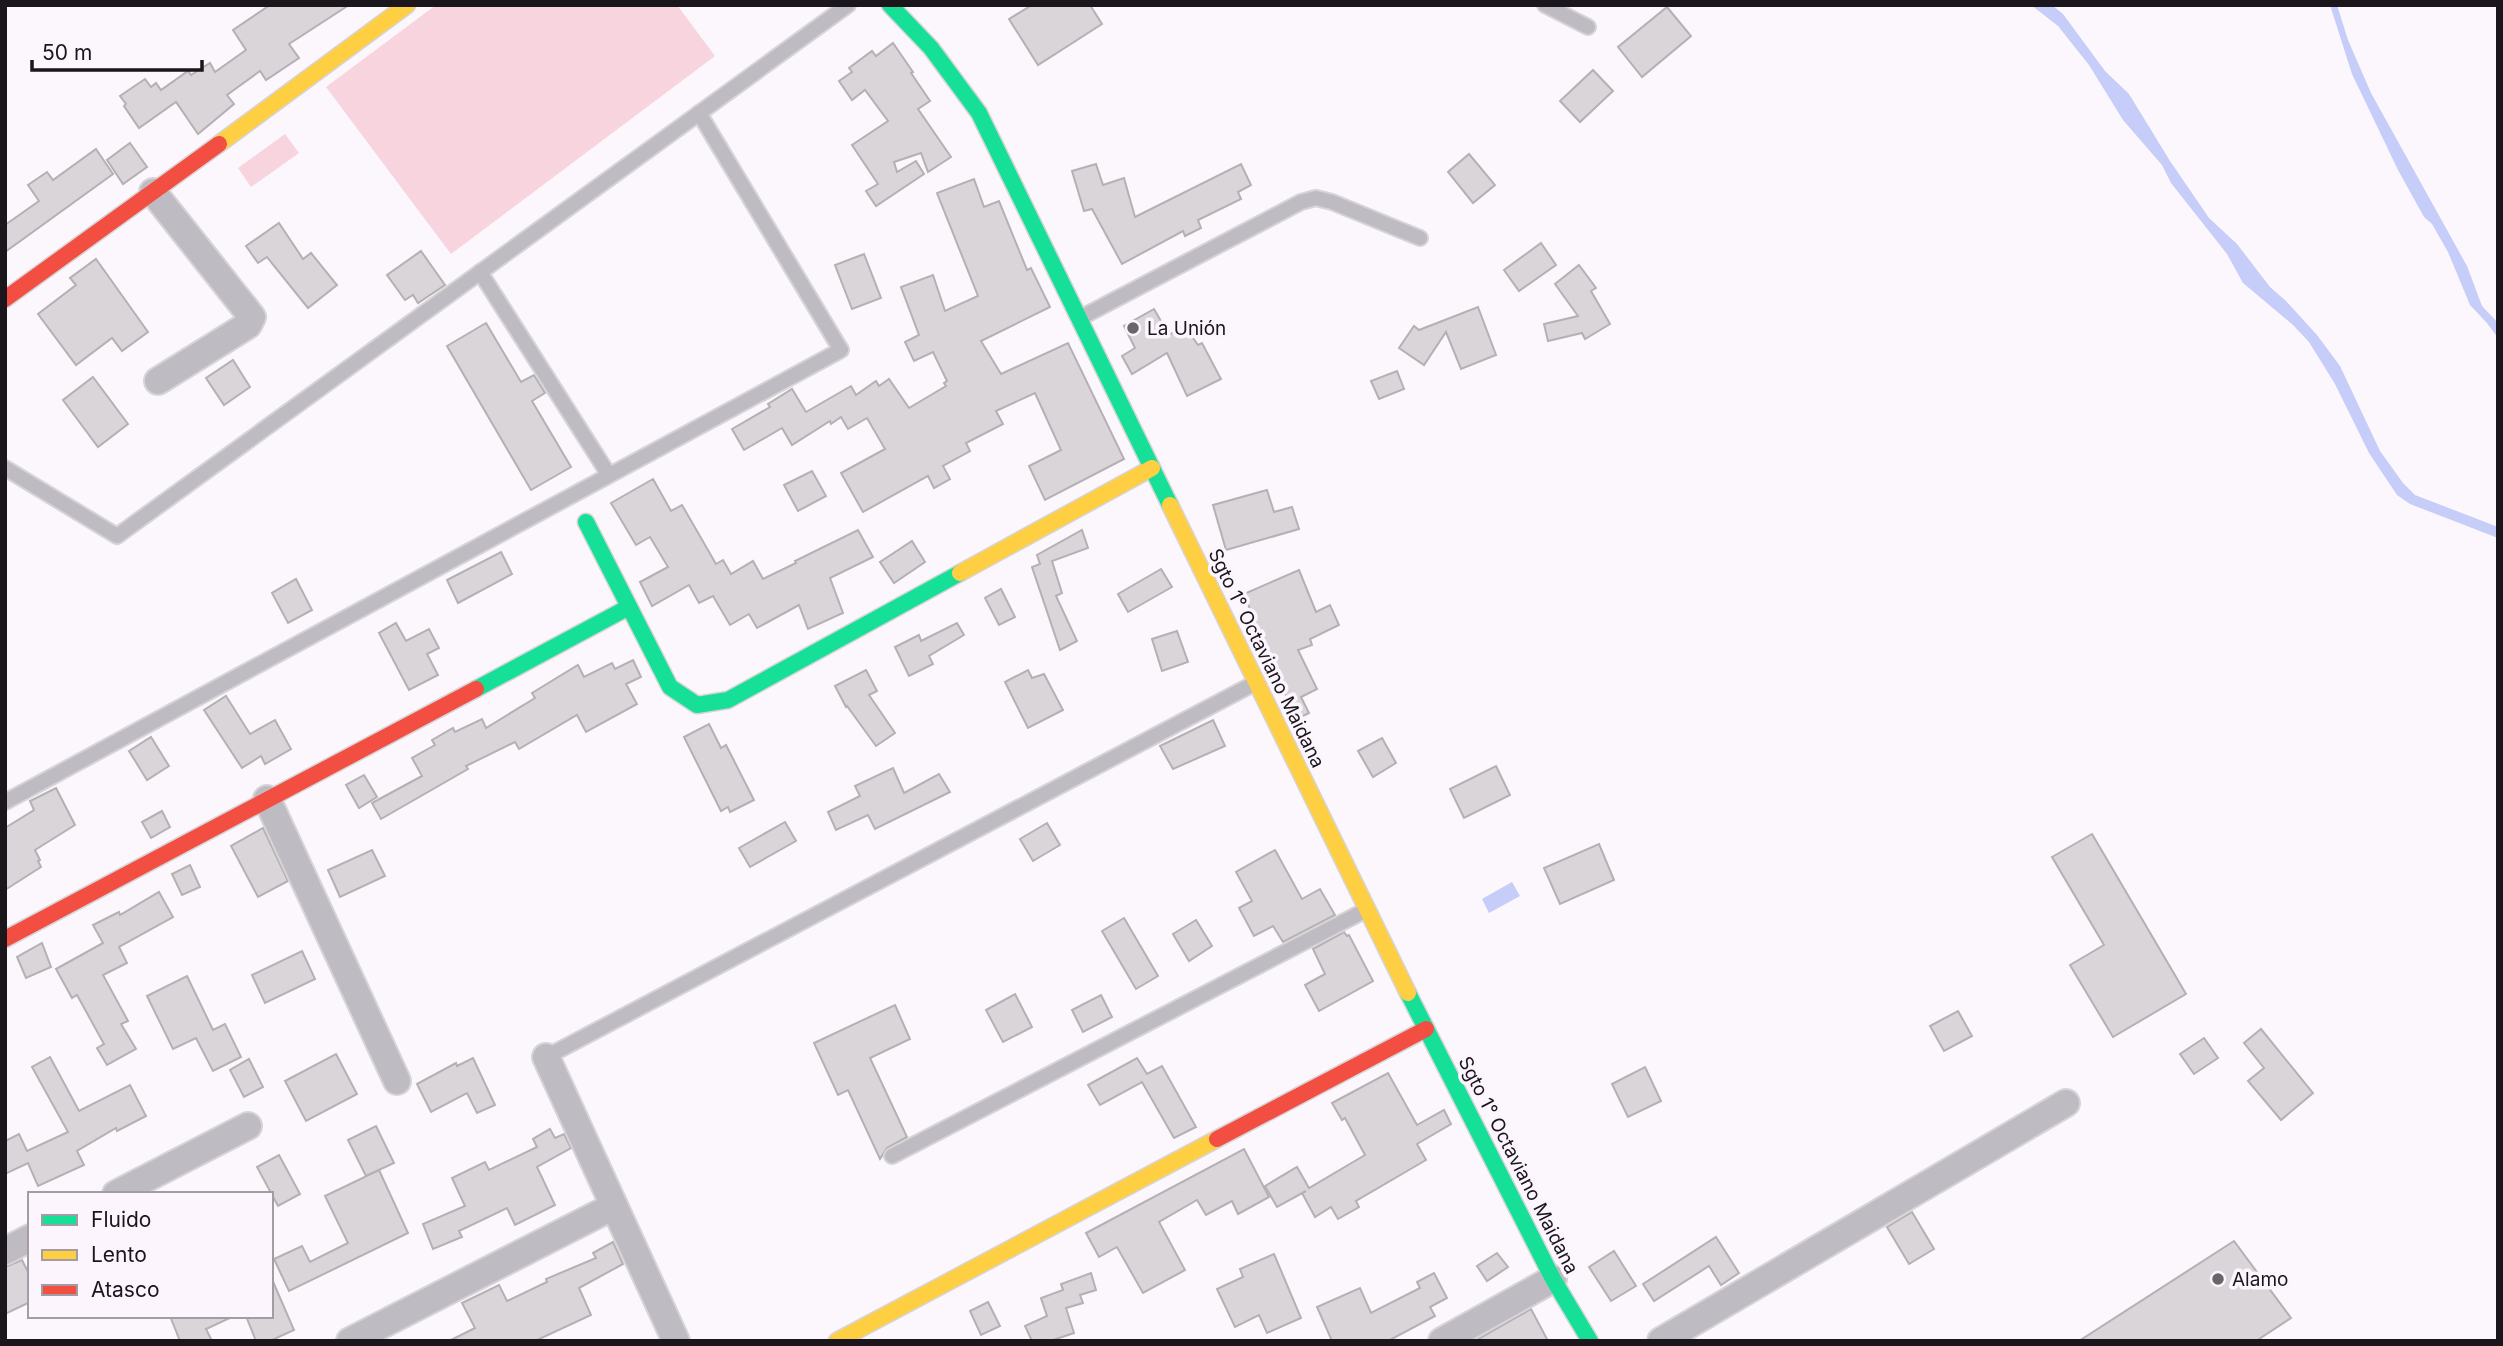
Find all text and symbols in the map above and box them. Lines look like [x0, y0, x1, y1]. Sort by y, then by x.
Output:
scale bar [32, 28, 201, 72]
text: 50 m [42, 40, 92, 65]
place label: La Unión [1147, 317, 1226, 340]
marker: La Unión [1125, 320, 1141, 336]
street label: Sgto 1° Octaviano Maidana [1203, 545, 1330, 772]
street label: Sgto 1° Octaviano Maidana [1454, 1053, 1583, 1278]
legend [28, 1192, 273, 1318]
text: Fluido [91, 1207, 151, 1232]
text: Lento [91, 1242, 147, 1267]
place label: Alamo [2232, 1268, 2288, 1291]
marker: Alamo [2210, 1271, 2226, 1287]
text: Atasco [91, 1277, 160, 1302]

